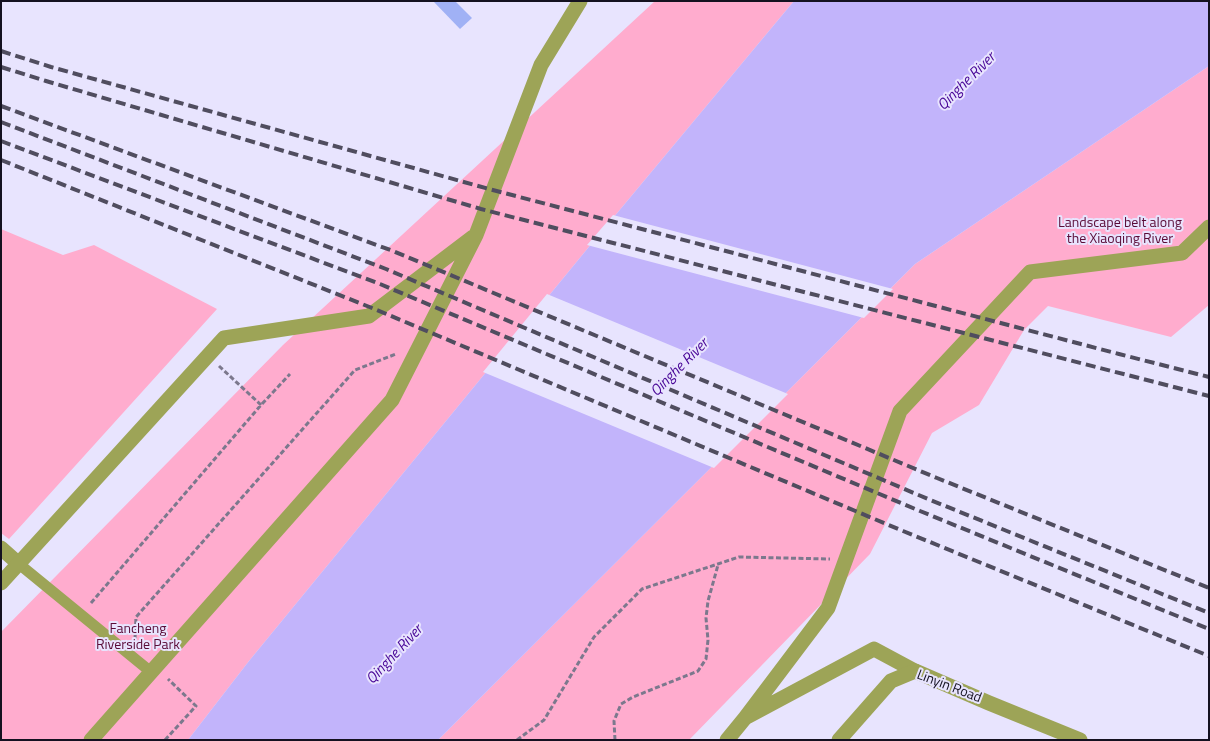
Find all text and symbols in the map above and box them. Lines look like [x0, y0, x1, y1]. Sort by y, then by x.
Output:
water label: Qinghe River [934, 49, 1000, 115]
park label: Landscape belt along the Xiaoqing River [1058, 216, 1182, 248]
water label: Qinghe River [647, 335, 713, 401]
park label: Fancheng Riverside Park [96, 622, 180, 654]
water label: Qinghe River [363, 622, 427, 688]
street label: Linyin Road [914, 667, 984, 707]

